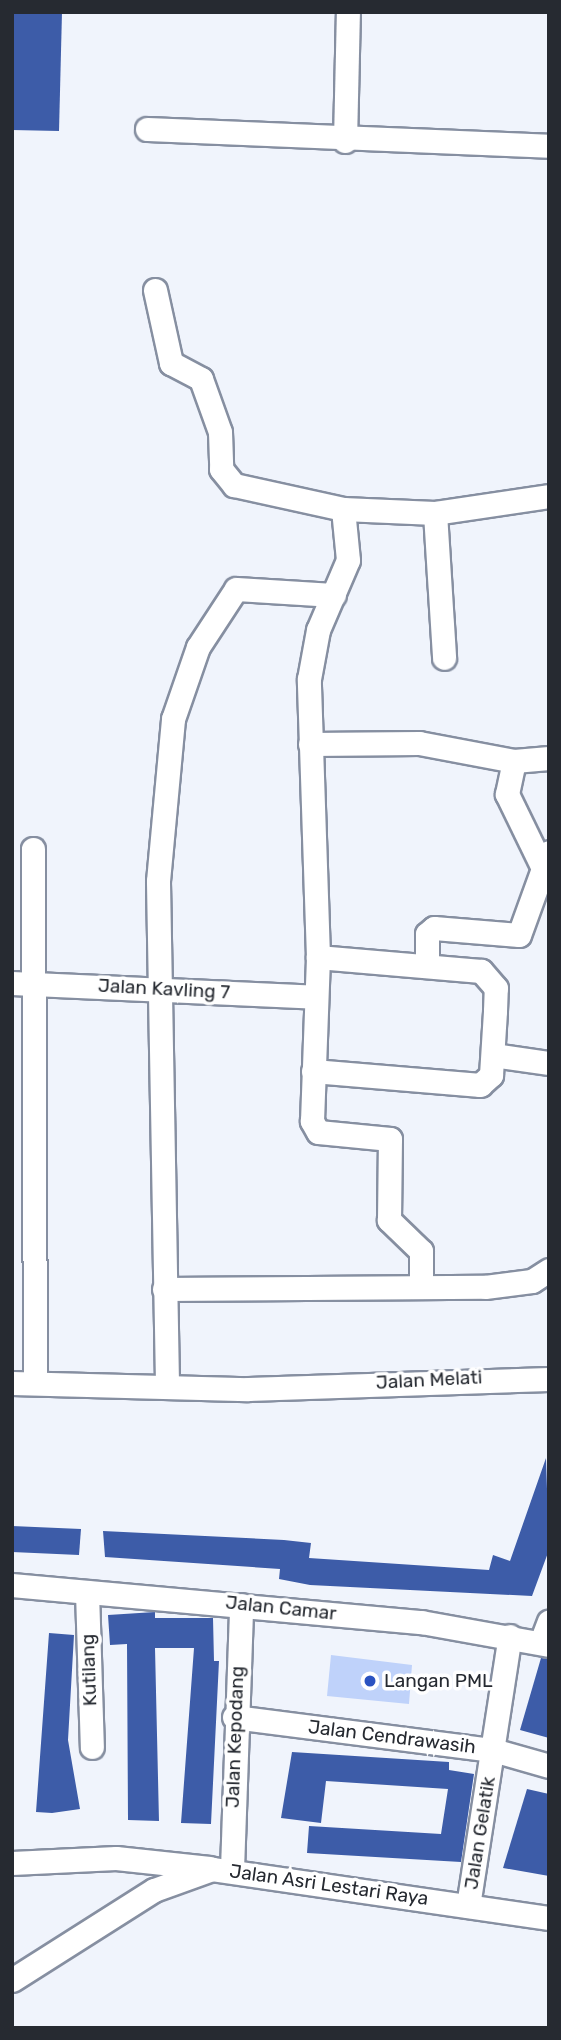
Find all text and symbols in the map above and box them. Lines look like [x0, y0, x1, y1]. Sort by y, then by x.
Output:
street label: Jalan Kavling 7 [97, 974, 231, 1004]
street label: Jalan Melati [375, 1366, 483, 1394]
street label: Jalan Camar [224, 1591, 338, 1625]
street label: Kutilang [76, 1633, 102, 1707]
street label: Jalan Kepodang [221, 1666, 249, 1808]
place label: Langan PML [384, 1670, 493, 1692]
marker: Langan PML [362, 1673, 378, 1689]
street label: Jalan Cendrawasih [307, 1715, 477, 1759]
street label: Jalan Gelatik [460, 1775, 500, 1891]
street label: Jalan Asri Lestari Raya [228, 1860, 430, 1910]

